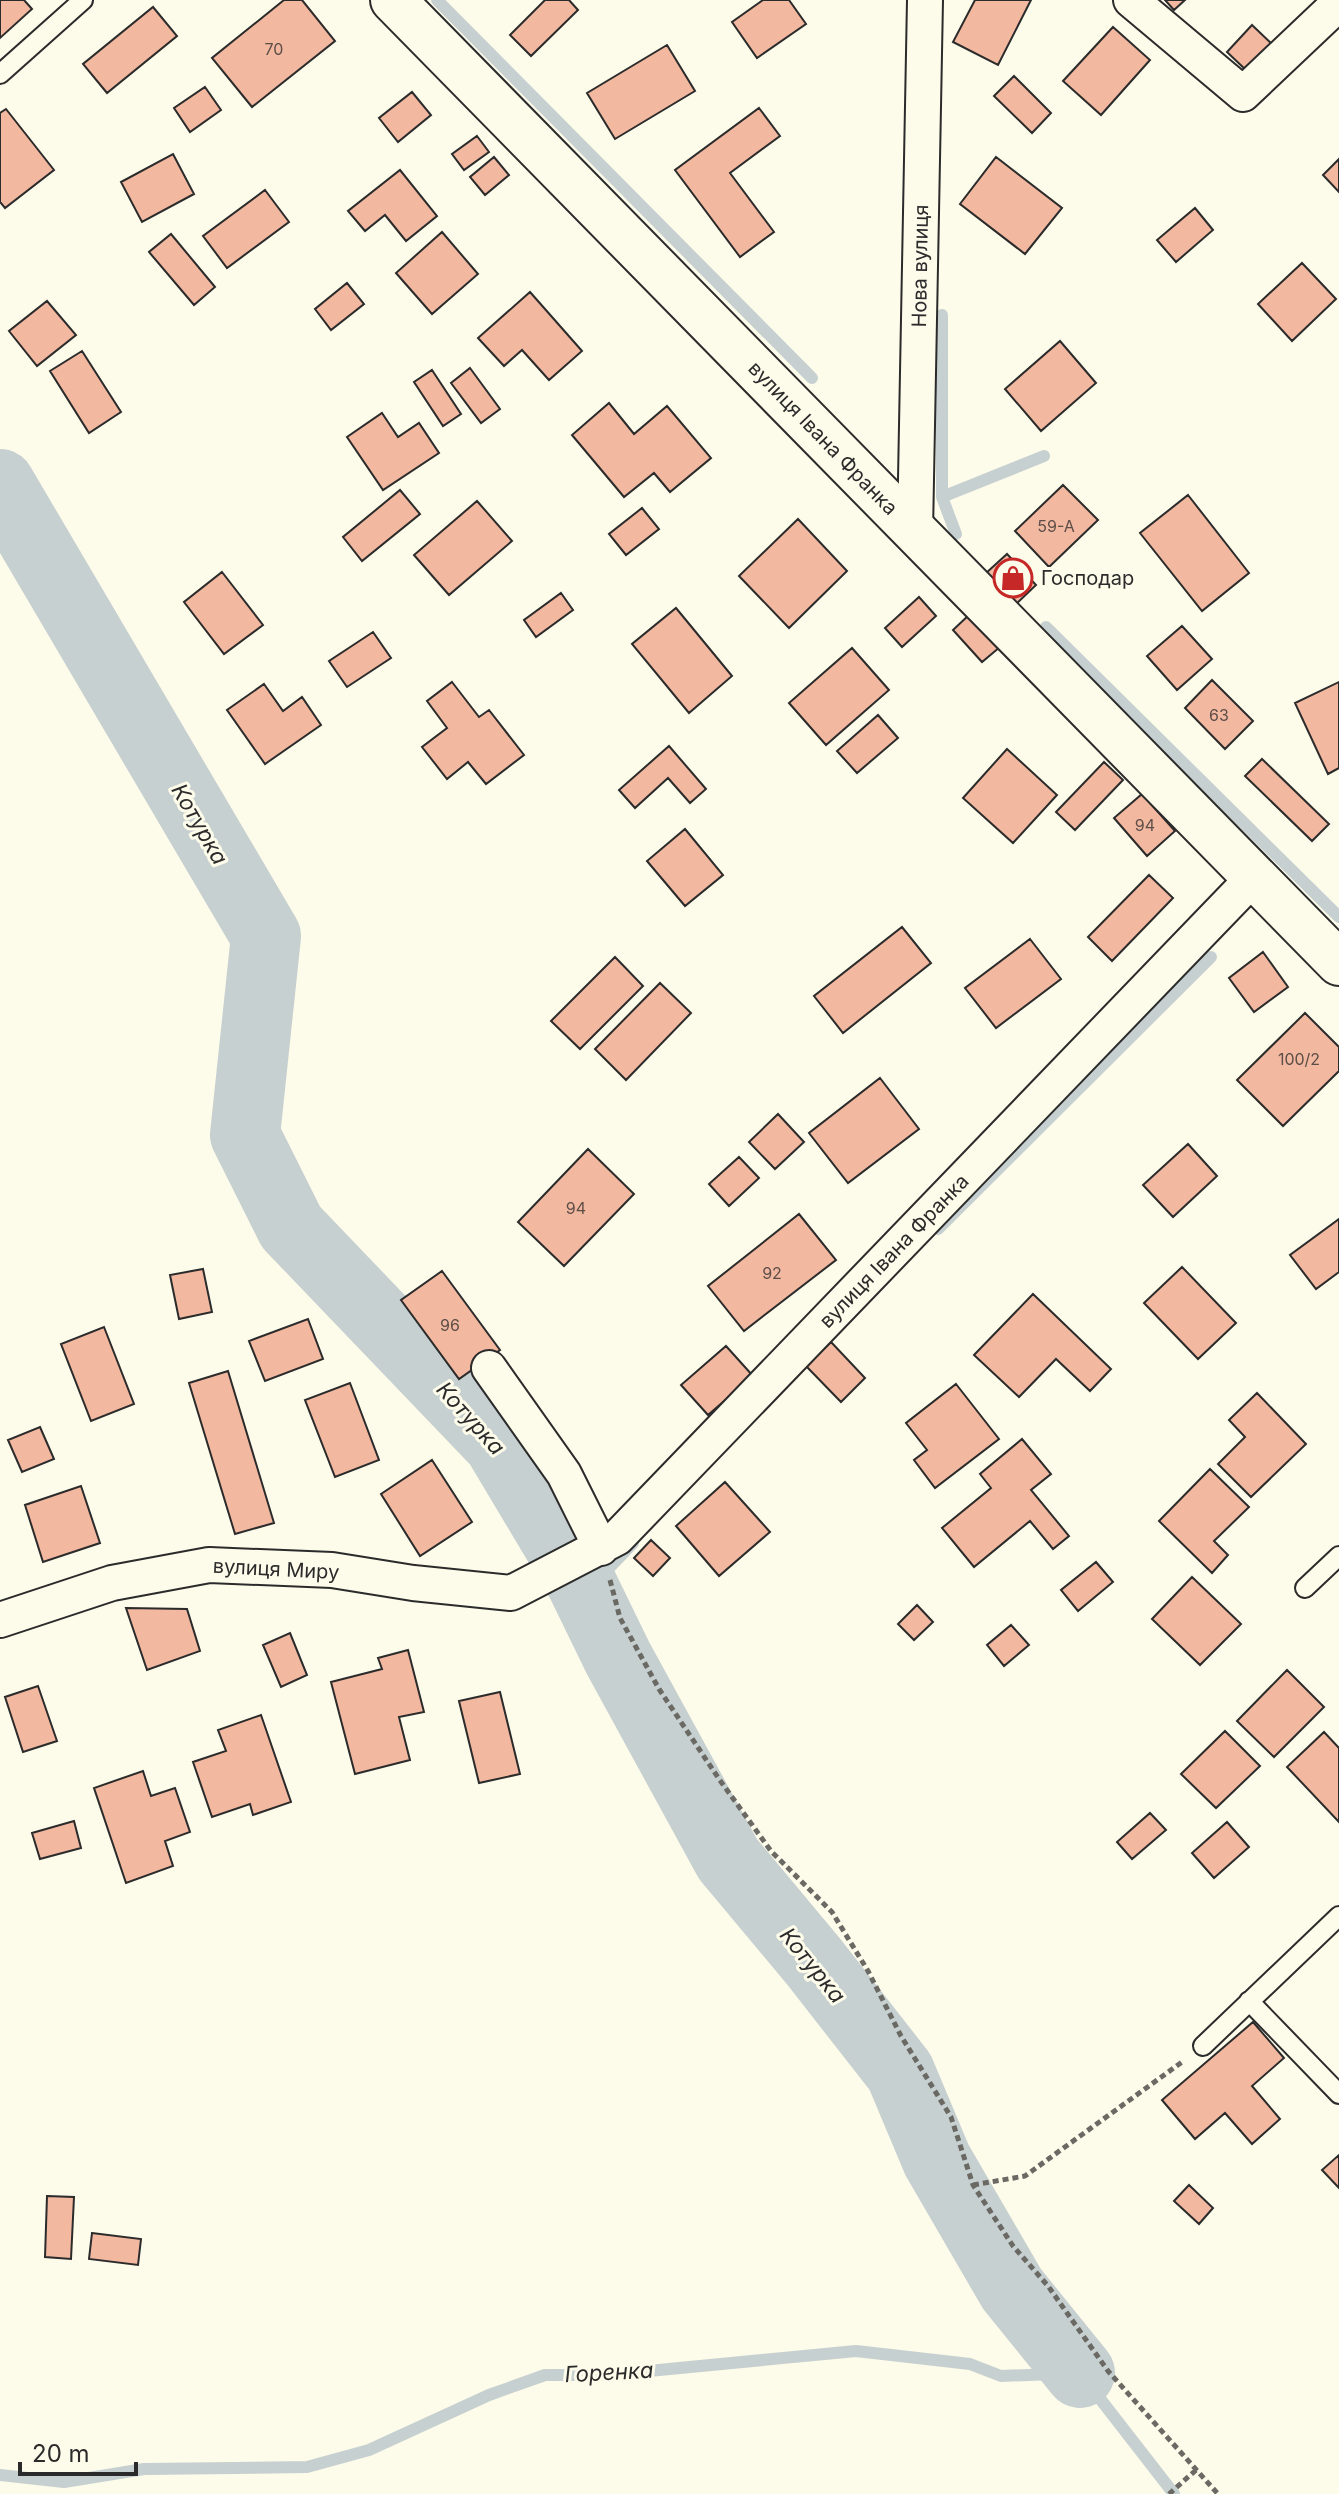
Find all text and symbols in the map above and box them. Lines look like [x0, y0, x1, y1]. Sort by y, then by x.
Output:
house number: 70 [265, 39, 283, 59]
street label: Нова вулиця [907, 204, 933, 328]
street label: вулиця Івана Франка [743, 356, 903, 520]
house number: 59-А [1037, 516, 1075, 536]
shop icon: Господар [992, 557, 1034, 599]
place label: Господар [1041, 566, 1134, 590]
house number: 63 [1209, 705, 1229, 725]
water label: Котурка [166, 779, 234, 869]
house number: 94 [1135, 815, 1155, 835]
house number: 100/2 [1278, 1049, 1320, 1069]
street label: вулиця Івана Франка [814, 1169, 974, 1333]
house number: 94 [566, 1198, 586, 1218]
house number: 92 [762, 1263, 782, 1283]
house number: 96 [440, 1315, 460, 1335]
water label: Котурка [432, 1376, 510, 1460]
street label: вулиця Миру [212, 1554, 340, 1584]
water label: Котурка [775, 1922, 851, 2008]
water label: Горенка [564, 2357, 654, 2387]
scale bar [20, 2426, 136, 2476]
text: 20 m [32, 2439, 90, 2468]

